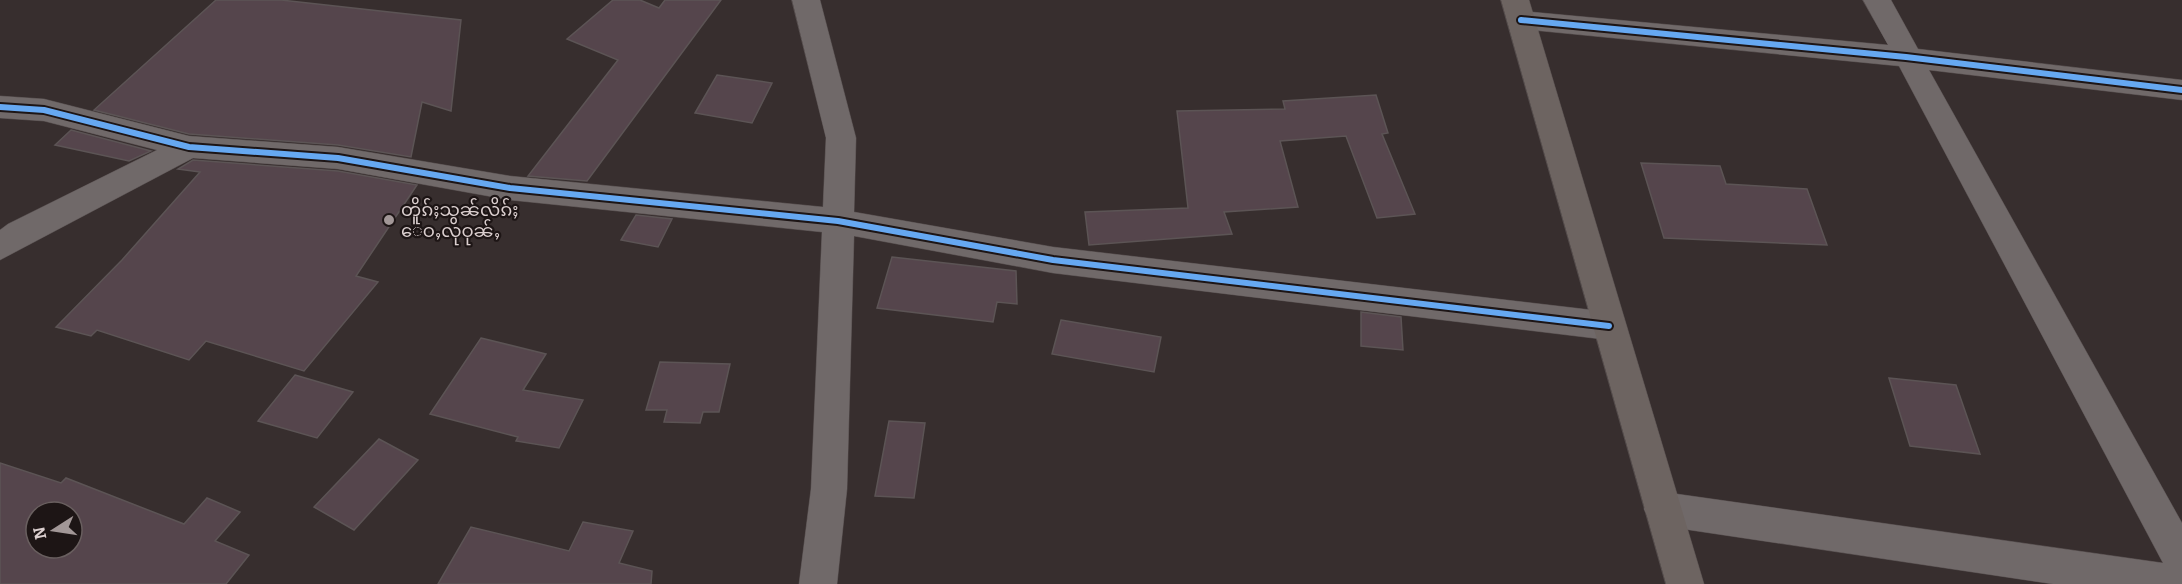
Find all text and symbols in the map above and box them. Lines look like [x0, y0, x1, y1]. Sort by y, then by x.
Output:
place label: တိူၵ်ႈသွၼ်လိၵ်ႈ ေဝႇလုဝုၼ်ႇ [401, 196, 519, 246]
marker: တိူၵ်ႈသွၼ်လိၵ်ႈ ေဝႇလုဝုၼ်ႇ [382, 213, 396, 227]
north arrow [24, 500, 84, 560]
text: N [29, 525, 50, 541]

